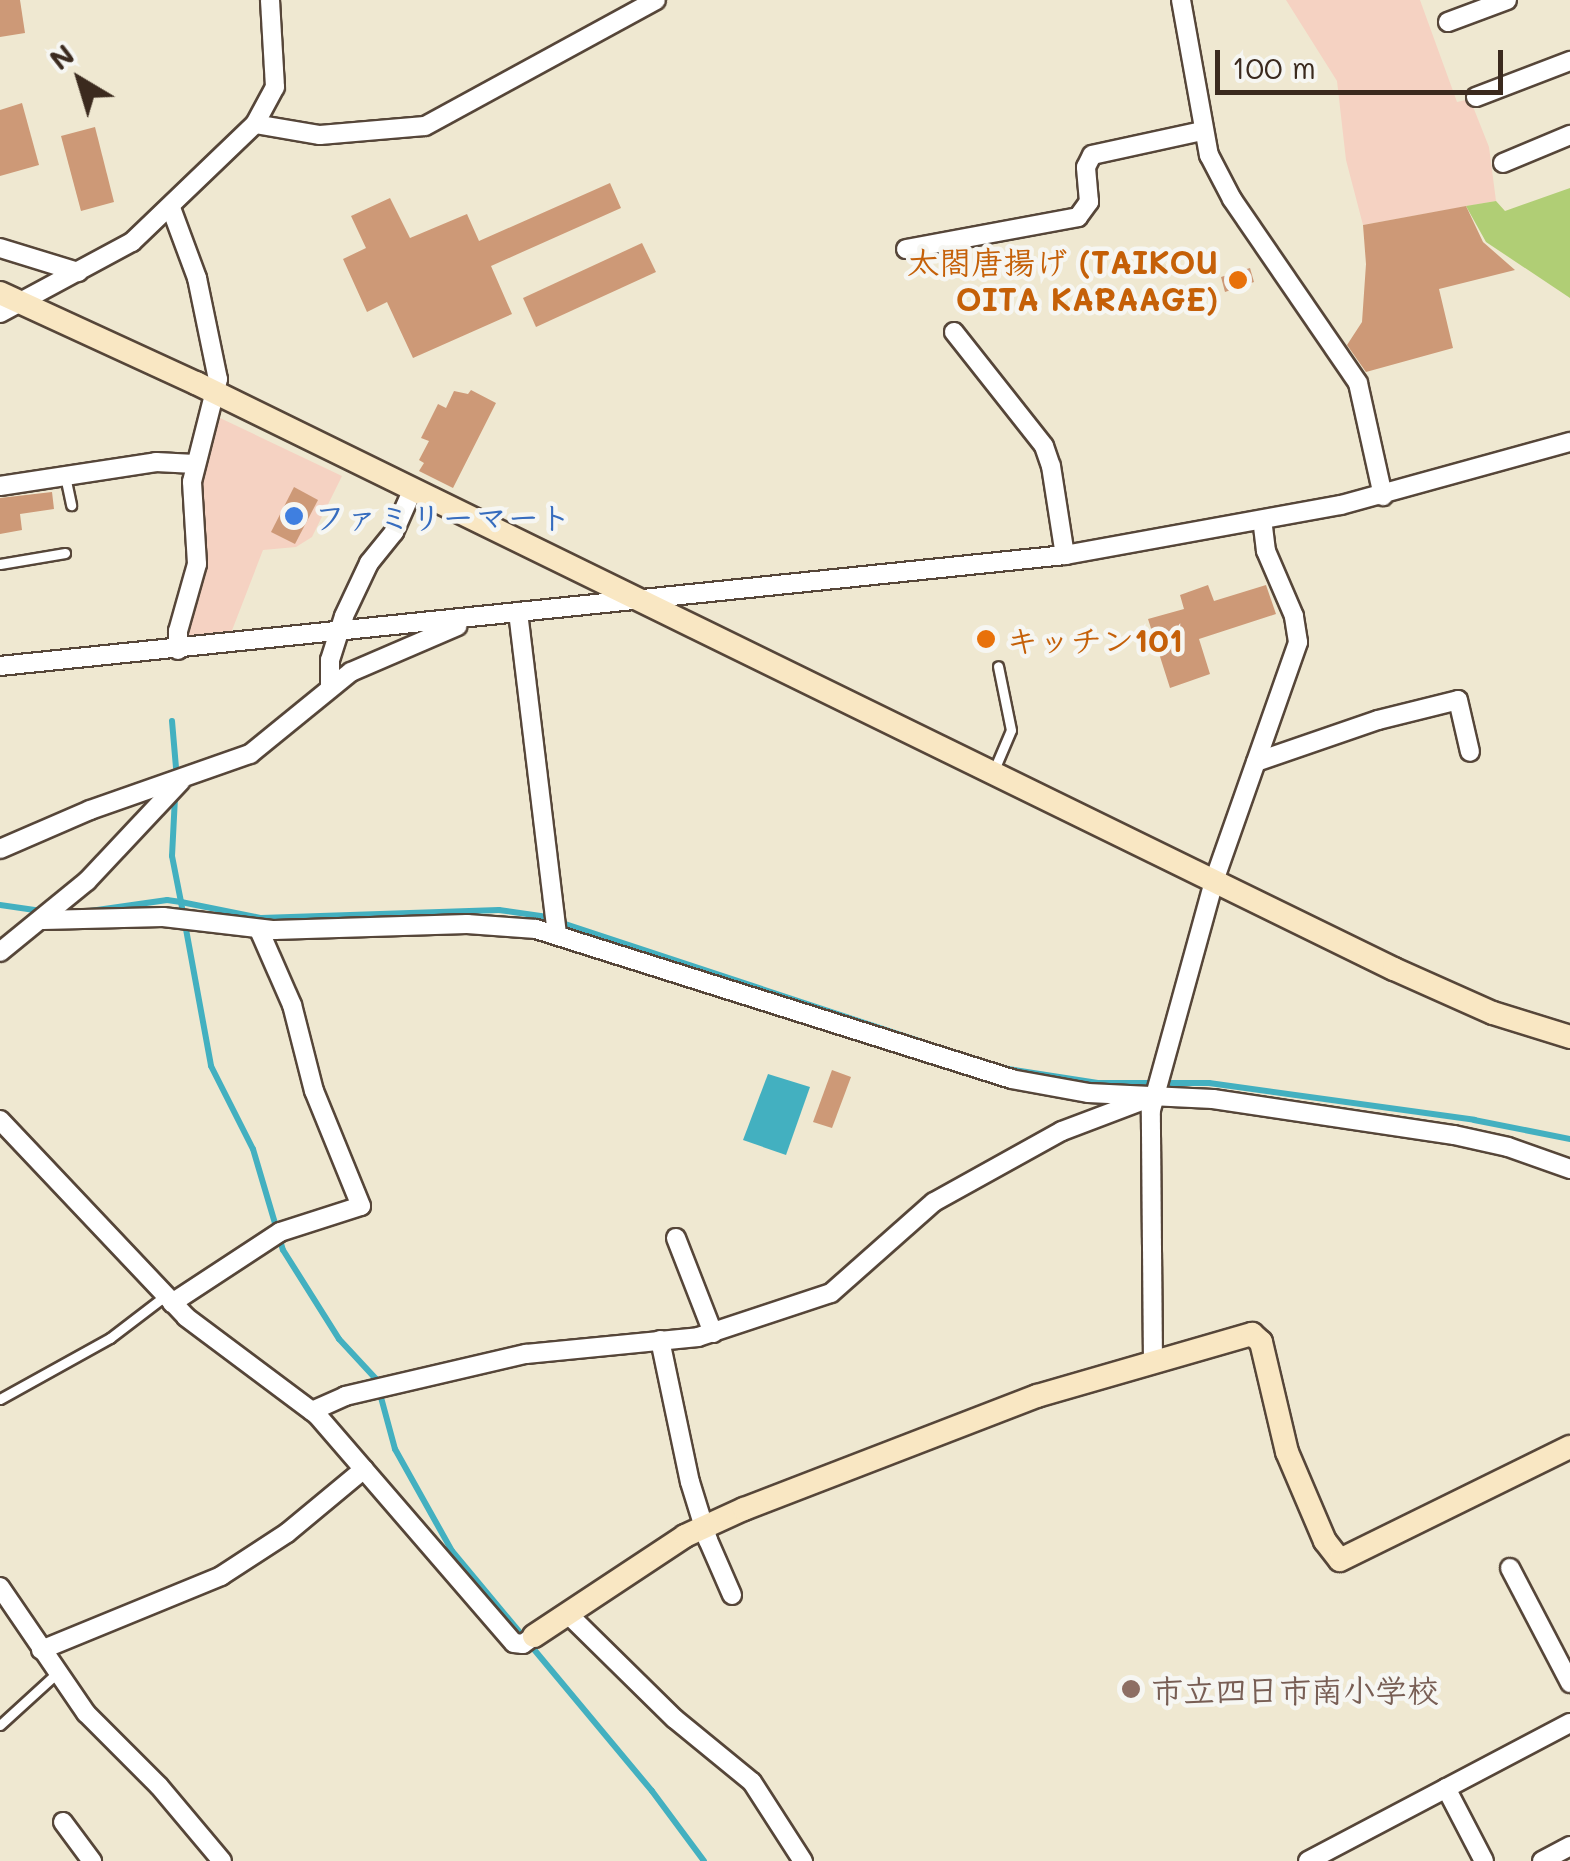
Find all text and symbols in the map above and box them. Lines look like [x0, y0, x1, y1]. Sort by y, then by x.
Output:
north arrow [30, 30, 130, 130]
scale bar [1220, 30, 1508, 92]
text: N [42, 36, 81, 77]
text: 100 m [1232, 47, 1316, 87]
place label: 太閤唐揚げ (TAIKOU OITA KARAAGE) [907, 243, 1218, 318]
marker: 太閤唐揚げ (TAIKOU OITA KARAAGE) [1227, 269, 1249, 291]
place label: ファミリーマート [314, 497, 570, 535]
marker: ファミリーマート [283, 505, 305, 527]
place label: キッチン101 [1006, 620, 1183, 658]
marker: キッチン101 [975, 628, 997, 650]
place label: 市立四日市南小学校 [1151, 1670, 1439, 1708]
marker: 市立四日市南小学校 [1120, 1678, 1142, 1700]

